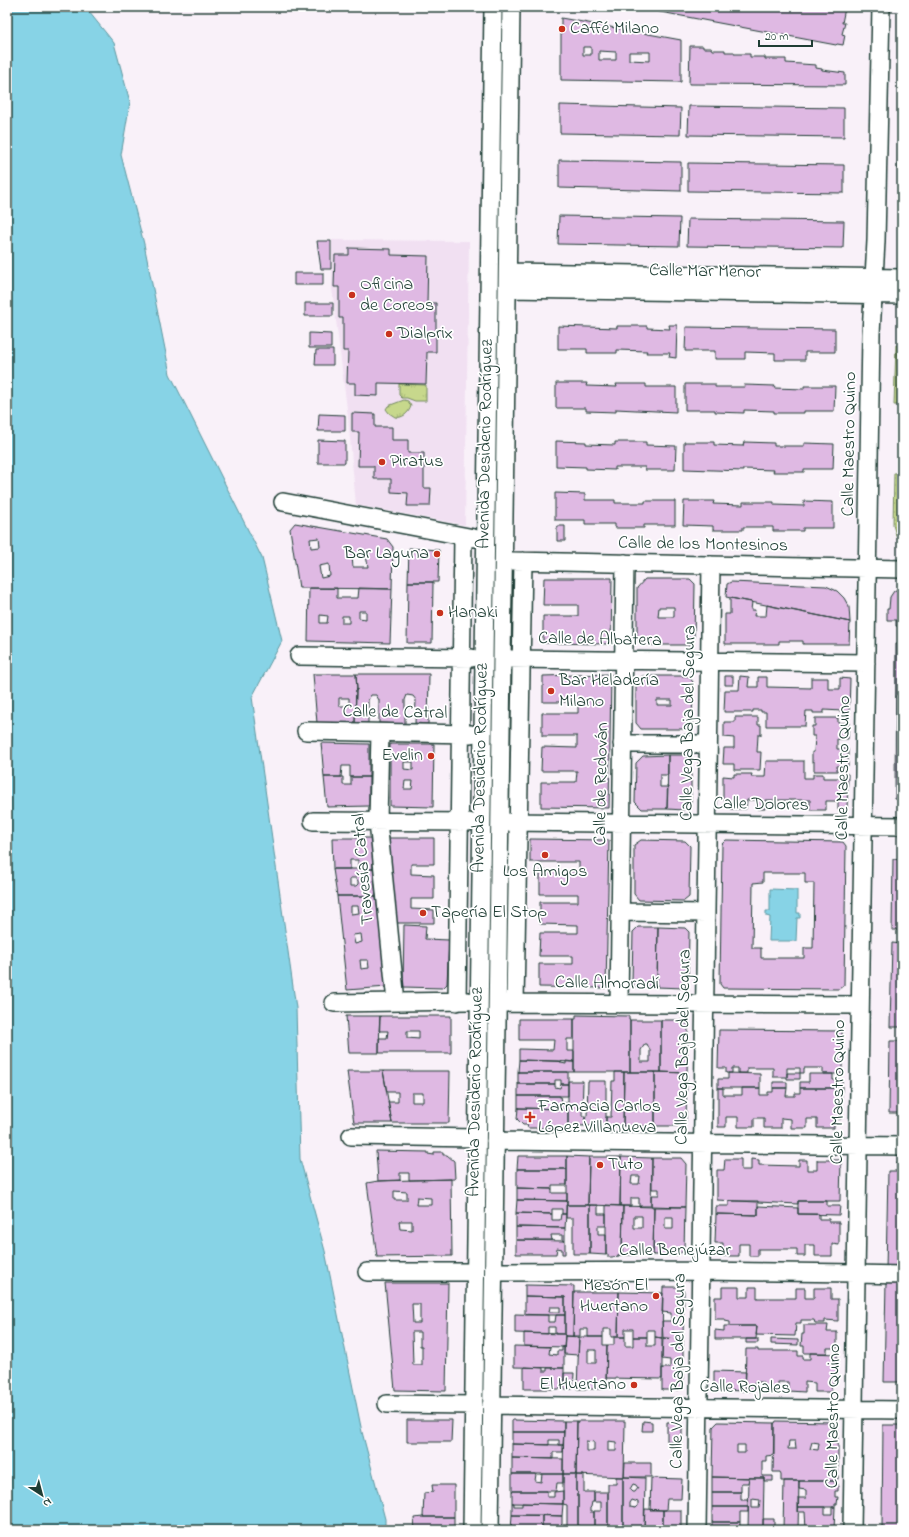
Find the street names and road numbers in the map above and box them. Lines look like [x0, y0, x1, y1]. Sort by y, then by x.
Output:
street label: Calle Mar Menor [649, 258, 762, 286]
street label: Avenida Desiderio Rodríguez [471, 338, 502, 549]
street label: Calle Maestro Quino [836, 371, 864, 517]
street label: Calle de los Montesinos [618, 531, 788, 559]
street label: Calle Vega Baja del Segura [674, 625, 705, 821]
street label: Calle de Albatera [538, 626, 662, 654]
street label: Avenida Desiderio Rodríguez [466, 662, 497, 873]
street label: Calle Maestro Quino [830, 695, 858, 841]
street label: Calle de Catral [342, 699, 448, 727]
street label: Calle de Redován [588, 722, 616, 846]
street label: Calle Dolores [713, 791, 809, 819]
street label: Travesía Catral [346, 812, 382, 926]
street label: Calle Vega Baja del Segura [669, 949, 700, 1145]
street label: Calle Almoradí [555, 970, 659, 998]
street label: Avenida Desiderio Rodríguez [461, 986, 492, 1197]
street label: Calle Maestro Quino [825, 1019, 853, 1165]
street label: Calle Benejúzar [619, 1238, 731, 1264]
street label: Calle Vega Baja del Segura [664, 1273, 695, 1469]
street label: Calle Maestro Quino [820, 1343, 848, 1489]
street label: Calle Rojales [699, 1374, 791, 1402]

